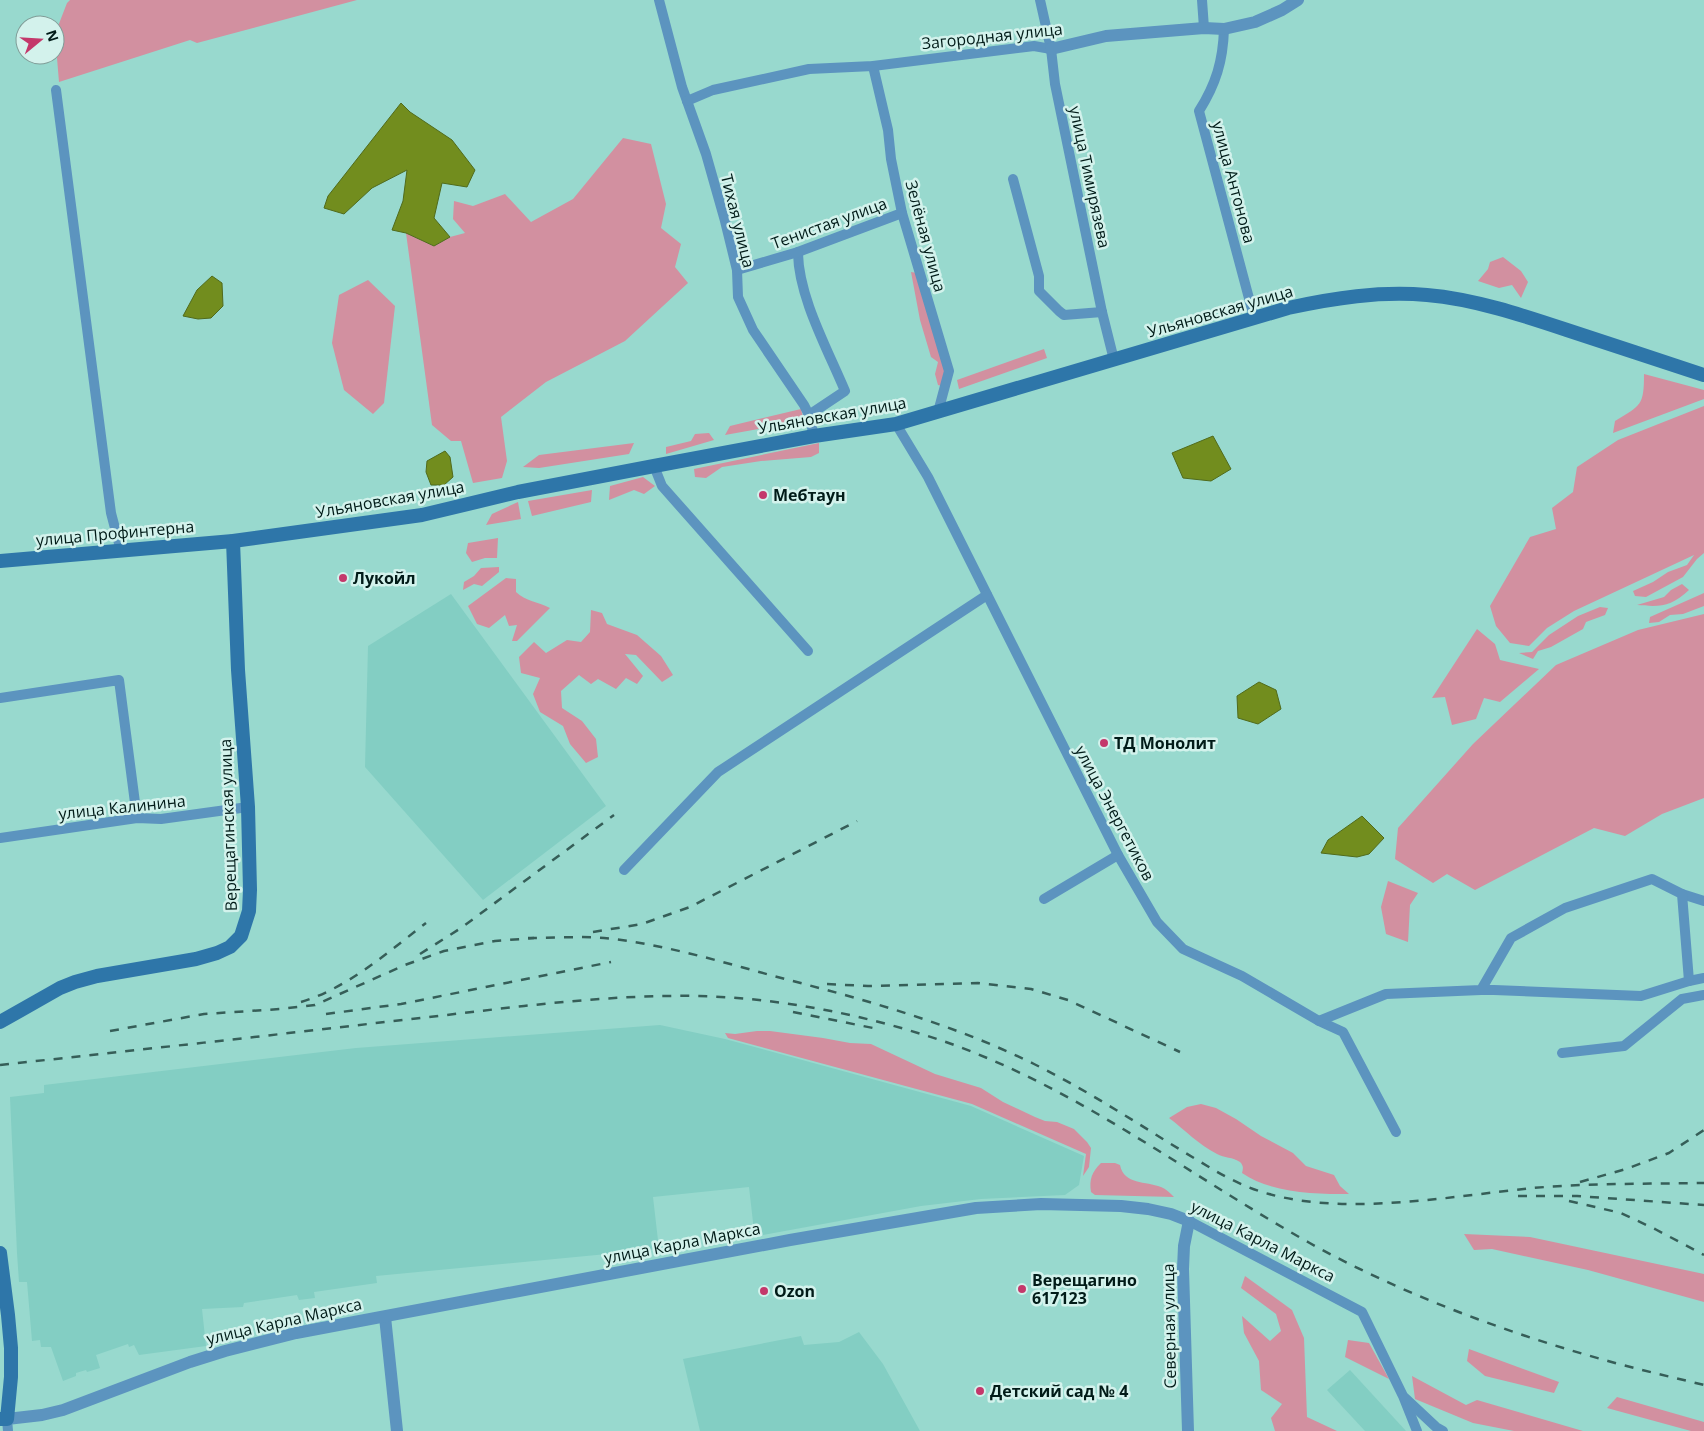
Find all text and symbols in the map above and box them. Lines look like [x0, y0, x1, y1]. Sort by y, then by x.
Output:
north arrow [15, 15, 65, 65]
street label: Загородная улица [920, 18, 1064, 54]
text: N [42, 27, 64, 44]
street label: улица Тимирязева [1064, 104, 1116, 250]
street label: улица Антонова [1207, 118, 1261, 246]
street label: Тихая улица [716, 172, 760, 270]
street label: Зелёная улица [901, 178, 951, 294]
street label: Тенистая улица [768, 192, 890, 254]
street label: Ульяновская улица [1145, 280, 1295, 342]
street label: Ульяновская улица [756, 391, 908, 439]
street label: Ульяновская улица [314, 475, 466, 523]
place label: Мебтаун [773, 484, 846, 506]
marker: Мебтаун [757, 489, 769, 501]
street label: улица Профинтерна [35, 515, 195, 551]
place label: Лукойл [353, 567, 416, 589]
marker: Лукойл [337, 572, 349, 584]
place label: ТД Монолит [1114, 732, 1216, 754]
marker: ТД Монолит [1098, 737, 1110, 749]
street label: Верещагинская улица [214, 738, 242, 912]
street label: улица Энергетиков [1070, 742, 1160, 884]
street label: улица Калинина [57, 789, 187, 825]
street label: улица Карла Маркса [1187, 1195, 1339, 1287]
street label: улица Карла Маркса [602, 1217, 762, 1269]
street label: Северная улица [1157, 1263, 1181, 1389]
place label: Верещагино 617123 [1032, 1269, 1137, 1309]
place label: Ozon [774, 1280, 815, 1302]
marker: Верещагино 617123 [1016, 1283, 1028, 1295]
marker: Ozon [758, 1285, 770, 1297]
street label: улица Карла Маркса [204, 1292, 364, 1350]
place label: Детский сад № 4 [990, 1380, 1128, 1402]
marker: Детский сад № 4 [974, 1385, 986, 1397]

